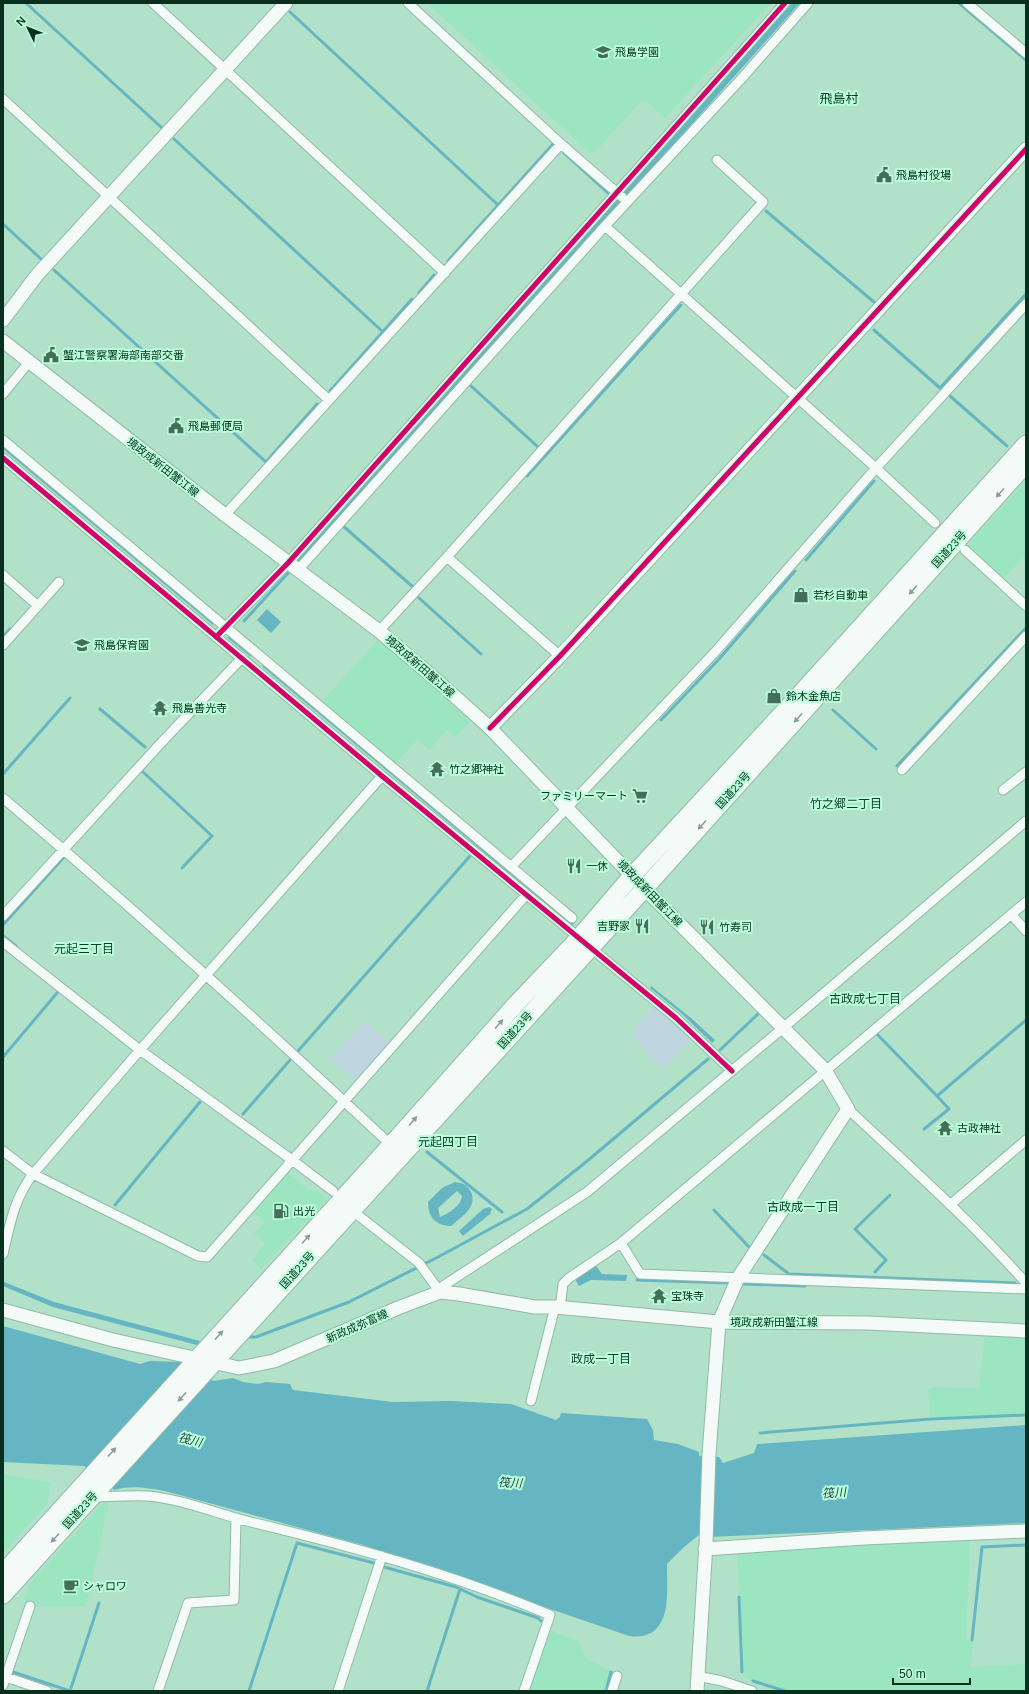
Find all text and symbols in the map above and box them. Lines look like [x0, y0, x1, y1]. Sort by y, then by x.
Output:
north arrow [8, 8, 48, 48]
text: N [14, 14, 28, 28]
school or university icon: 飛島学園 [594, 43, 612, 61]
place label: 飛島学園 [615, 46, 659, 58]
district label: 飛島村 [819, 91, 859, 106]
public building icon: 飛島村役場 [875, 166, 893, 184]
place label: 飛島村役場 [896, 169, 951, 181]
public building icon: 蟹江警察署海部南部交番 [42, 346, 60, 364]
place label: 蟹江警察署海部南部交番 [63, 349, 184, 361]
public building icon: 飛島郵便局 [167, 417, 185, 435]
place label: 飛島郵便局 [188, 420, 243, 432]
street label: 境政成新田蟹江線 [125, 435, 201, 499]
one-way arrow [995, 488, 1005, 498]
street label: 国道23号 [929, 528, 969, 570]
one-way arrow [908, 585, 918, 595]
shop icon: 若杉自動車 [792, 586, 810, 604]
place label: 若杉自動車 [813, 589, 868, 601]
street label: 境政成新田蟹江線 [383, 633, 457, 699]
school or university icon: 飛島保育園 [73, 636, 91, 654]
place label: 飛島保育園 [94, 639, 149, 651]
shop icon: 鈴木金魚店 [765, 687, 783, 705]
place label: 鈴木金魚店 [786, 690, 841, 702]
temple icon: 飛島善光寺 [151, 699, 169, 717]
place label: 飛島善光寺 [172, 702, 227, 714]
one-way arrow [794, 713, 803, 722]
temple icon: 竹之郷神社 [428, 760, 446, 778]
place label: 竹之郷神社 [449, 763, 504, 775]
street label: 国道23号 [713, 769, 753, 811]
supermarket icon: ファミリーマート [631, 787, 649, 805]
place label: ファミリーマート [540, 790, 628, 802]
district label: 竹之郷二丁目 [810, 797, 882, 811]
one-way arrow [697, 819, 706, 830]
restaurant icon: 一休 [565, 857, 583, 875]
street label: 境政成新田蟹江線 [615, 857, 685, 929]
place label: 一休 [586, 860, 608, 872]
restaurant icon: 吉野家 [633, 917, 651, 935]
restaurant icon: 竹寿司 [698, 918, 716, 936]
place label: 吉野家 [597, 920, 630, 932]
place label: 竹寿司 [719, 921, 752, 933]
district label: 元起三丁目 [54, 942, 114, 956]
district label: 古政成七丁目 [829, 992, 901, 1006]
street label: 国道23号 [495, 1009, 535, 1051]
one-way arrow [494, 1019, 503, 1029]
one-way arrow [408, 1116, 417, 1127]
temple icon: 古政神社 [936, 1119, 954, 1137]
place label: 古政神社 [957, 1122, 1001, 1134]
district label: 元起四丁目 [418, 1135, 478, 1149]
district label: 古政成一丁目 [767, 1200, 839, 1214]
fuel station icon: 出光 [272, 1202, 290, 1220]
place label: 出光 [293, 1205, 315, 1217]
one-way arrow [302, 1233, 311, 1244]
street label: 国道23号 [277, 1249, 317, 1291]
temple icon: 宝珠寺 [650, 1287, 668, 1305]
place label: 宝珠寺 [671, 1290, 704, 1302]
street label: 新政成弥富線 [324, 1307, 390, 1345]
street label: 境政成新田蟹江線 [730, 1316, 818, 1328]
one-way arrow [214, 1330, 223, 1339]
district label: 政成一丁目 [571, 1352, 631, 1366]
one-way arrow [177, 1392, 187, 1402]
water label: 筏川 [177, 1430, 205, 1450]
one-way arrow [108, 1447, 117, 1458]
water label: 筏川 [498, 1475, 524, 1491]
water label: 筏川 [822, 1485, 848, 1501]
street label: 国道23号 [60, 1489, 100, 1531]
one-way arrow [50, 1533, 59, 1543]
cafe icon: シャロワ [62, 1577, 80, 1595]
place label: シャロワ [83, 1580, 127, 1592]
scale bar [893, 1660, 970, 1686]
text: 50 m [899, 1667, 926, 1681]

